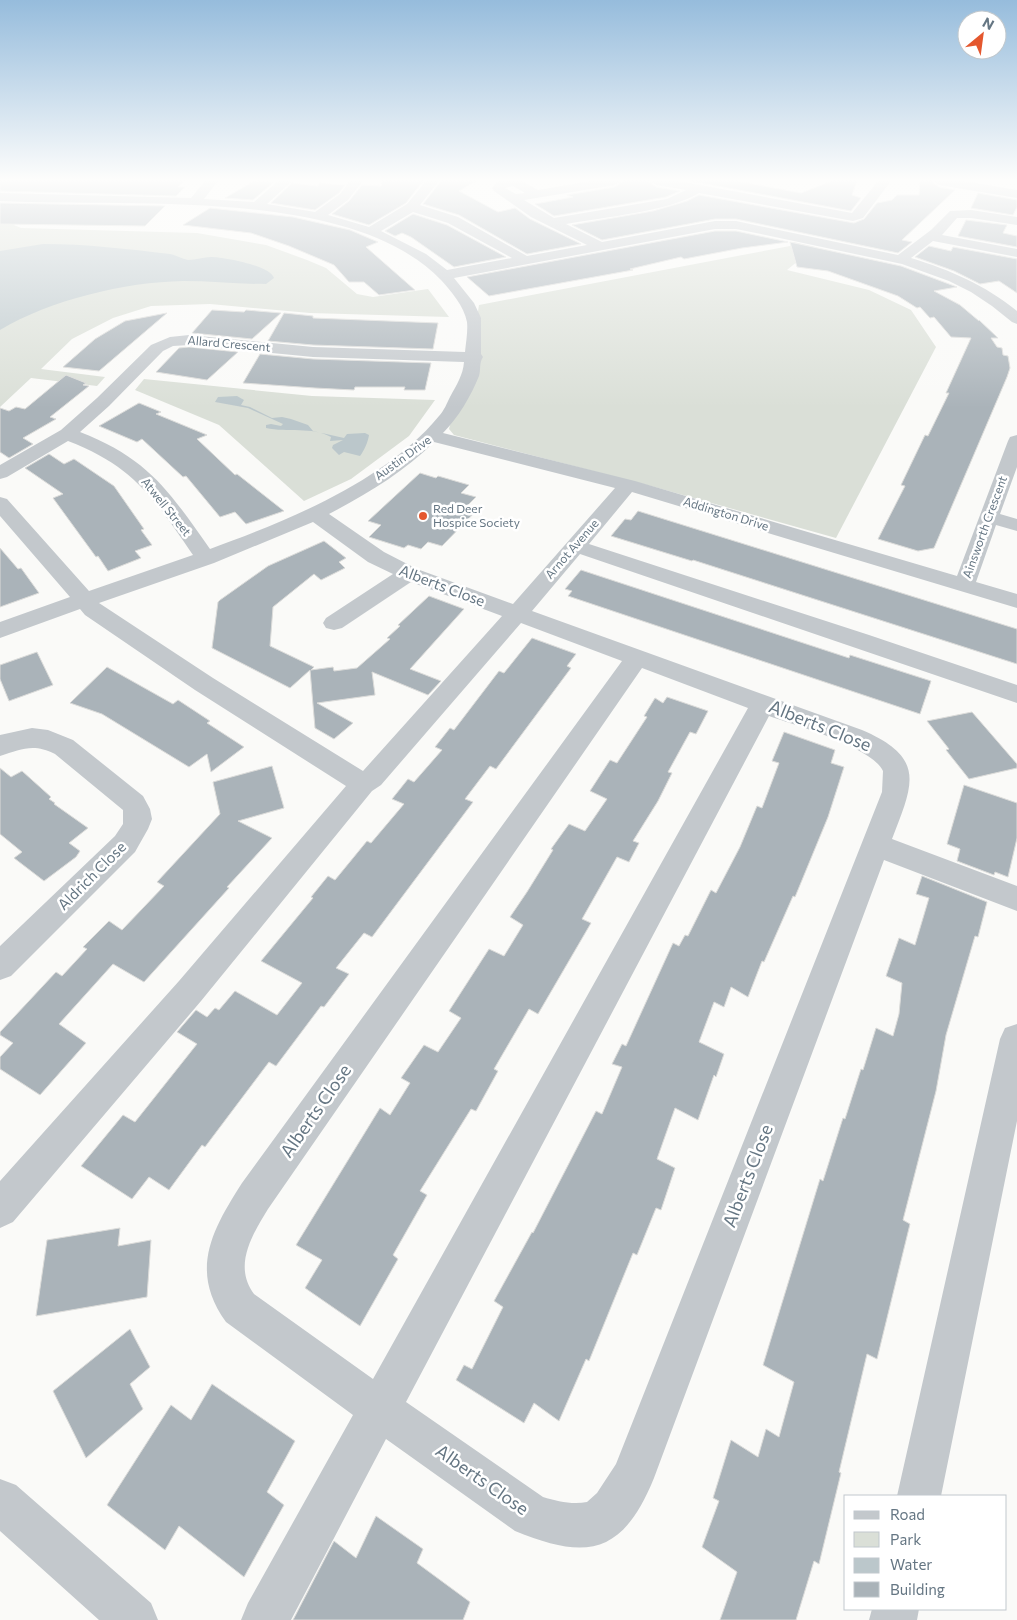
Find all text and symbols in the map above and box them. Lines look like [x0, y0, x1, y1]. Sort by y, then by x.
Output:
north arrow [957, 10, 1007, 60]
text: N [980, 13, 997, 33]
street label: Allard Crescent [187, 332, 271, 354]
street label: Austin Drive [371, 432, 433, 482]
street label: Atwell Street [139, 474, 195, 538]
street label: Ainsworth Crescent [959, 474, 1009, 580]
street label: Addington Drive [682, 493, 771, 533]
place label: Red Deer Hospice Society [433, 501, 520, 529]
marker: Red Deer Hospice Society [417, 510, 429, 522]
street label: Arnot Avenue [542, 516, 601, 581]
street label: Alberts Close [397, 560, 488, 610]
street label: Alberts Close [766, 695, 875, 756]
street label: Aldrich Close [53, 837, 129, 913]
street label: Alberts Close [275, 1060, 355, 1161]
street label: Alberts Close [717, 1121, 777, 1230]
street label: Alberts Close [432, 1439, 533, 1519]
legend [844, 1495, 1007, 1610]
text: Road [890, 1505, 925, 1523]
text: Park [890, 1530, 921, 1548]
text: Water [890, 1555, 932, 1573]
text: Building [890, 1580, 945, 1598]

